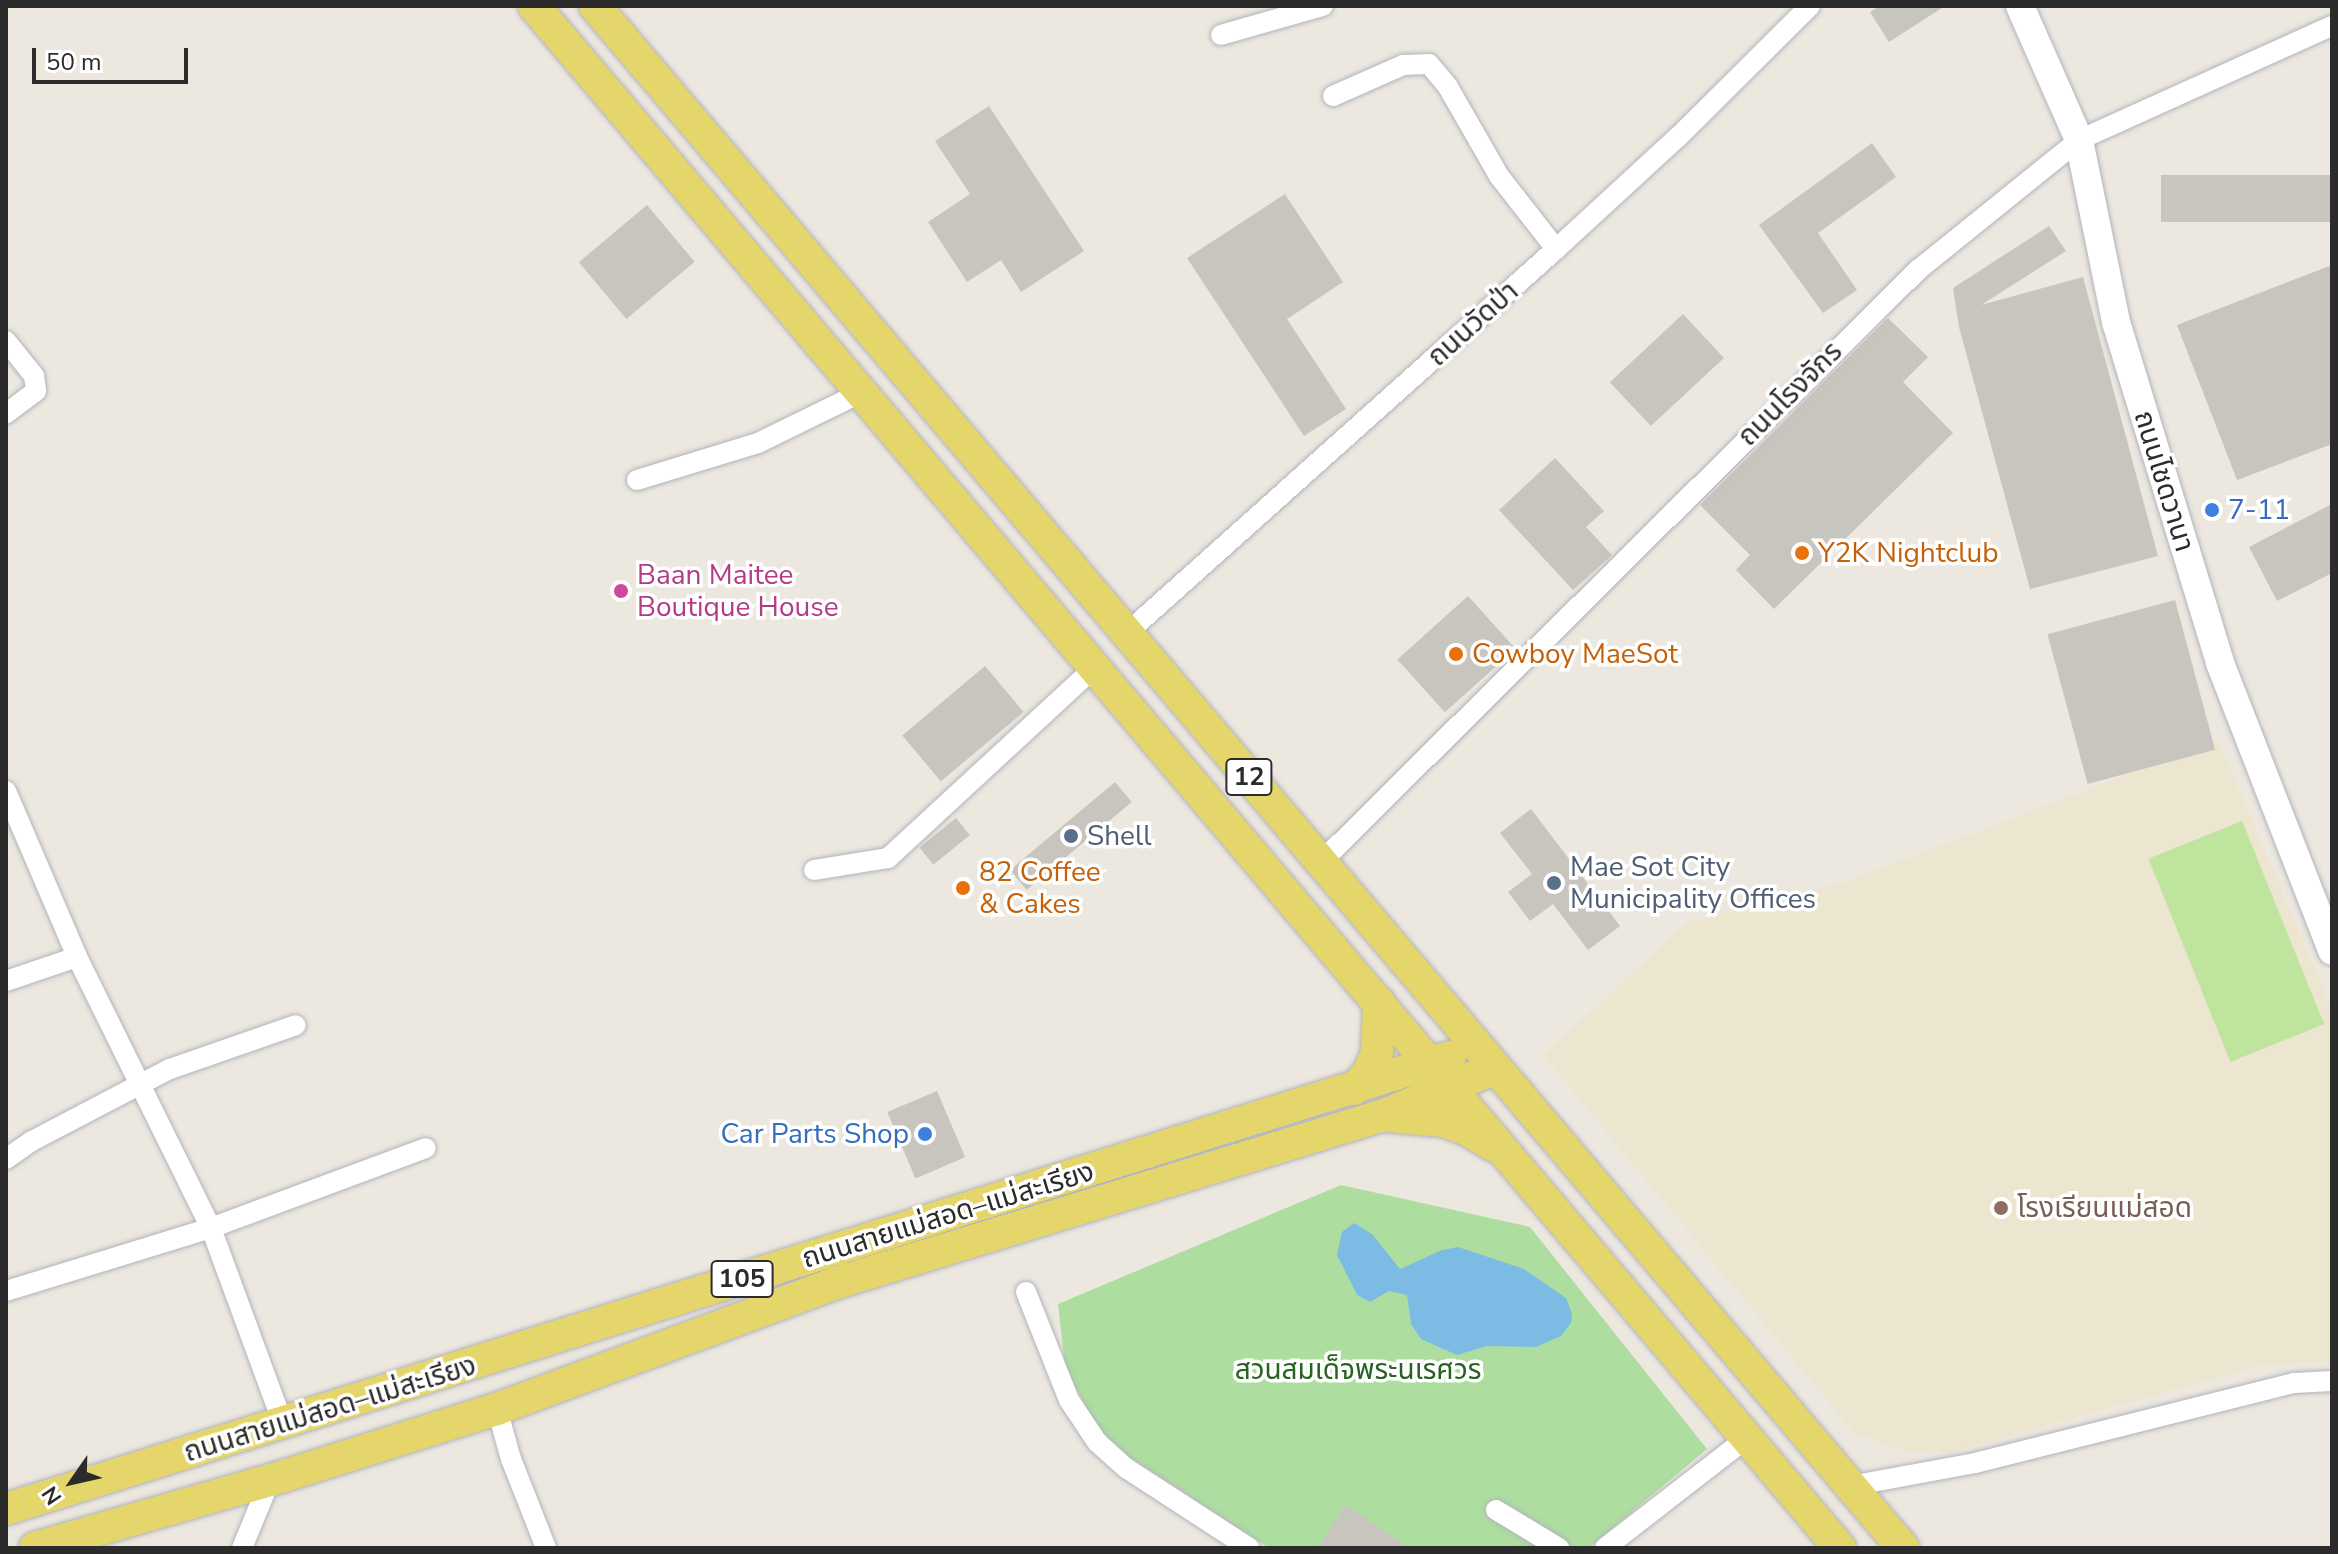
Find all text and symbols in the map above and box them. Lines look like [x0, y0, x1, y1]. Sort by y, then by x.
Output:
scale bar [36, 32, 192, 82]
text: 50 m [46, 46, 102, 78]
street label: ถนนวัดป่า [1421, 275, 1525, 373]
street label: ถนนโรงจักร [1731, 335, 1849, 453]
street label: ถนนไชดวานา [2127, 406, 2201, 556]
place label: 7-11 [2228, 493, 2290, 527]
marker: 7-11 [2203, 501, 2221, 519]
place label: Y2K Nightclub [1818, 536, 1999, 570]
marker: Y2K Nightclub [1793, 544, 1811, 562]
place label: Baan Maitee Boutique House [637, 558, 839, 624]
marker: Baan Maitee Boutique House [612, 582, 630, 600]
place label: Cowboy MaeSot [1472, 637, 1678, 671]
marker: Cowboy MaeSot [1447, 645, 1465, 663]
road number: 12 [1225, 755, 1273, 799]
place label: Shell [1087, 819, 1152, 853]
marker: Shell [1062, 827, 1080, 845]
place label: Mae Sot City Municipality Offices [1570, 850, 1816, 916]
place label: 82 Coffee & Cakes [979, 855, 1101, 921]
marker: Mae Sot City Municipality Offices [1545, 874, 1563, 892]
marker: 82 Coffee & Cakes [954, 879, 972, 897]
place label: Car Parts Shop [720, 1117, 909, 1151]
marker: Car Parts Shop [916, 1125, 934, 1143]
street label: ถนนสายแม่สอด–แม่สะเรียง [798, 1155, 1098, 1275]
place label: โรงเรียนแม่สอด [2017, 1191, 2192, 1225]
marker: โรงเรียนแม่สอด [1992, 1199, 2010, 1217]
road number: 105 [710, 1257, 774, 1301]
street label: ถนนสายแม่สอด–แม่สะเรียง [180, 1349, 480, 1469]
park label: สวนสมเด็จพระนเรศวร [1235, 1353, 1481, 1387]
north arrow [32, 1442, 112, 1522]
text: N [35, 1480, 69, 1511]

